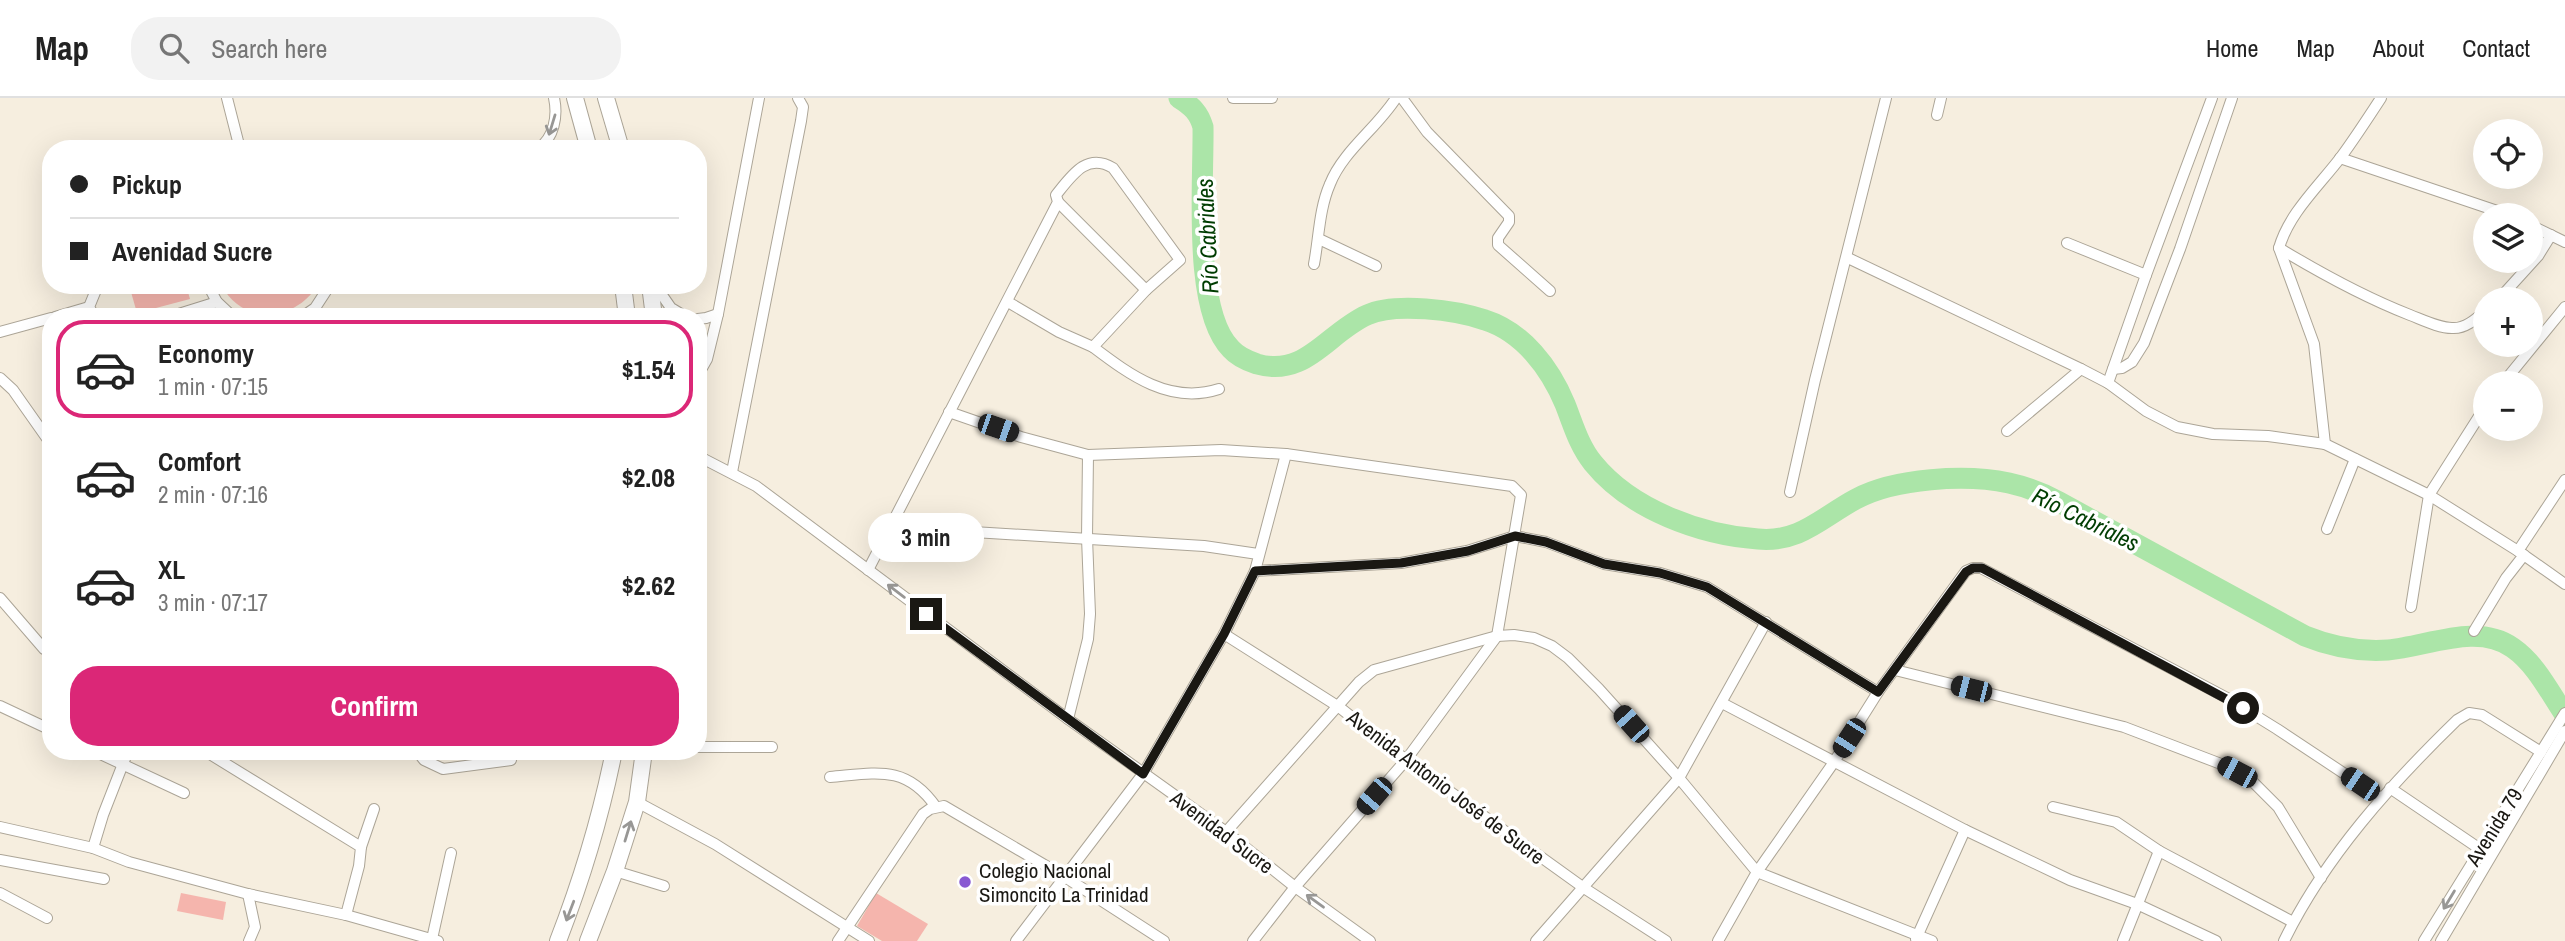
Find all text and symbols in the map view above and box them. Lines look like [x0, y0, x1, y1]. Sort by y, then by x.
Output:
search box [131, 17, 621, 80]
text: Map [35, 26, 89, 70]
icon: search [155, 29, 193, 67]
text: Search here [211, 31, 327, 66]
text: Home [2206, 32, 2258, 64]
text: Map [2296, 32, 2335, 64]
text: About [2373, 32, 2424, 64]
text: Contact [2462, 32, 2530, 64]
one-way arrow [544, 114, 557, 136]
map controls [2473, 119, 2543, 441]
button: locate [2473, 119, 2543, 189]
text: Pickup [112, 167, 182, 202]
water label: Río Cabriales [1189, 178, 1225, 294]
button: layers [2473, 203, 2543, 273]
text: Avenidad Sucre [112, 234, 272, 269]
button: + [2473, 287, 2543, 357]
text: Economy [158, 336, 254, 371]
icon: car [74, 338, 137, 401]
text: $1.54 [622, 352, 675, 387]
text: 1 min · 07:15 [158, 371, 268, 402]
button: − [2473, 371, 2543, 441]
car [975, 411, 1022, 445]
text: Comfort [158, 444, 241, 479]
icon: car [74, 446, 137, 509]
text: $2.08 [622, 460, 675, 495]
text: 2 min · 07:16 [158, 479, 268, 510]
water label: Río Cabriales [2027, 480, 2145, 558]
callout: 3 min [868, 512, 984, 561]
text: 3 min [901, 522, 951, 553]
text: XL [158, 552, 185, 587]
icon: car [74, 554, 137, 617]
text: $2.62 [622, 568, 675, 603]
one-way arrow [887, 583, 905, 598]
text: 3 min · 07:17 [158, 587, 268, 618]
route end [910, 598, 942, 630]
button: Confirm [70, 666, 679, 746]
car [1949, 674, 1994, 704]
route start [2227, 692, 2259, 724]
car [1610, 701, 1653, 747]
street label: Avenida Antonio José de Sucre [1340, 702, 1551, 871]
car [1829, 715, 1870, 761]
car [2214, 753, 2261, 791]
car [2337, 764, 2384, 804]
car [1353, 773, 1396, 819]
street label: Avenida 79 [2458, 782, 2529, 872]
street label: Avenidad Sucre [1164, 783, 1280, 880]
one-way arrow [622, 820, 635, 842]
place label: Colegio Nacional Simoncito La Trinidad [979, 856, 1148, 909]
marker: Colegio Nacional Simoncito La Trinidad [957, 874, 973, 890]
one-way arrow [2441, 890, 2455, 910]
one-way arrow [1306, 894, 1325, 908]
one-way arrow [563, 899, 575, 921]

